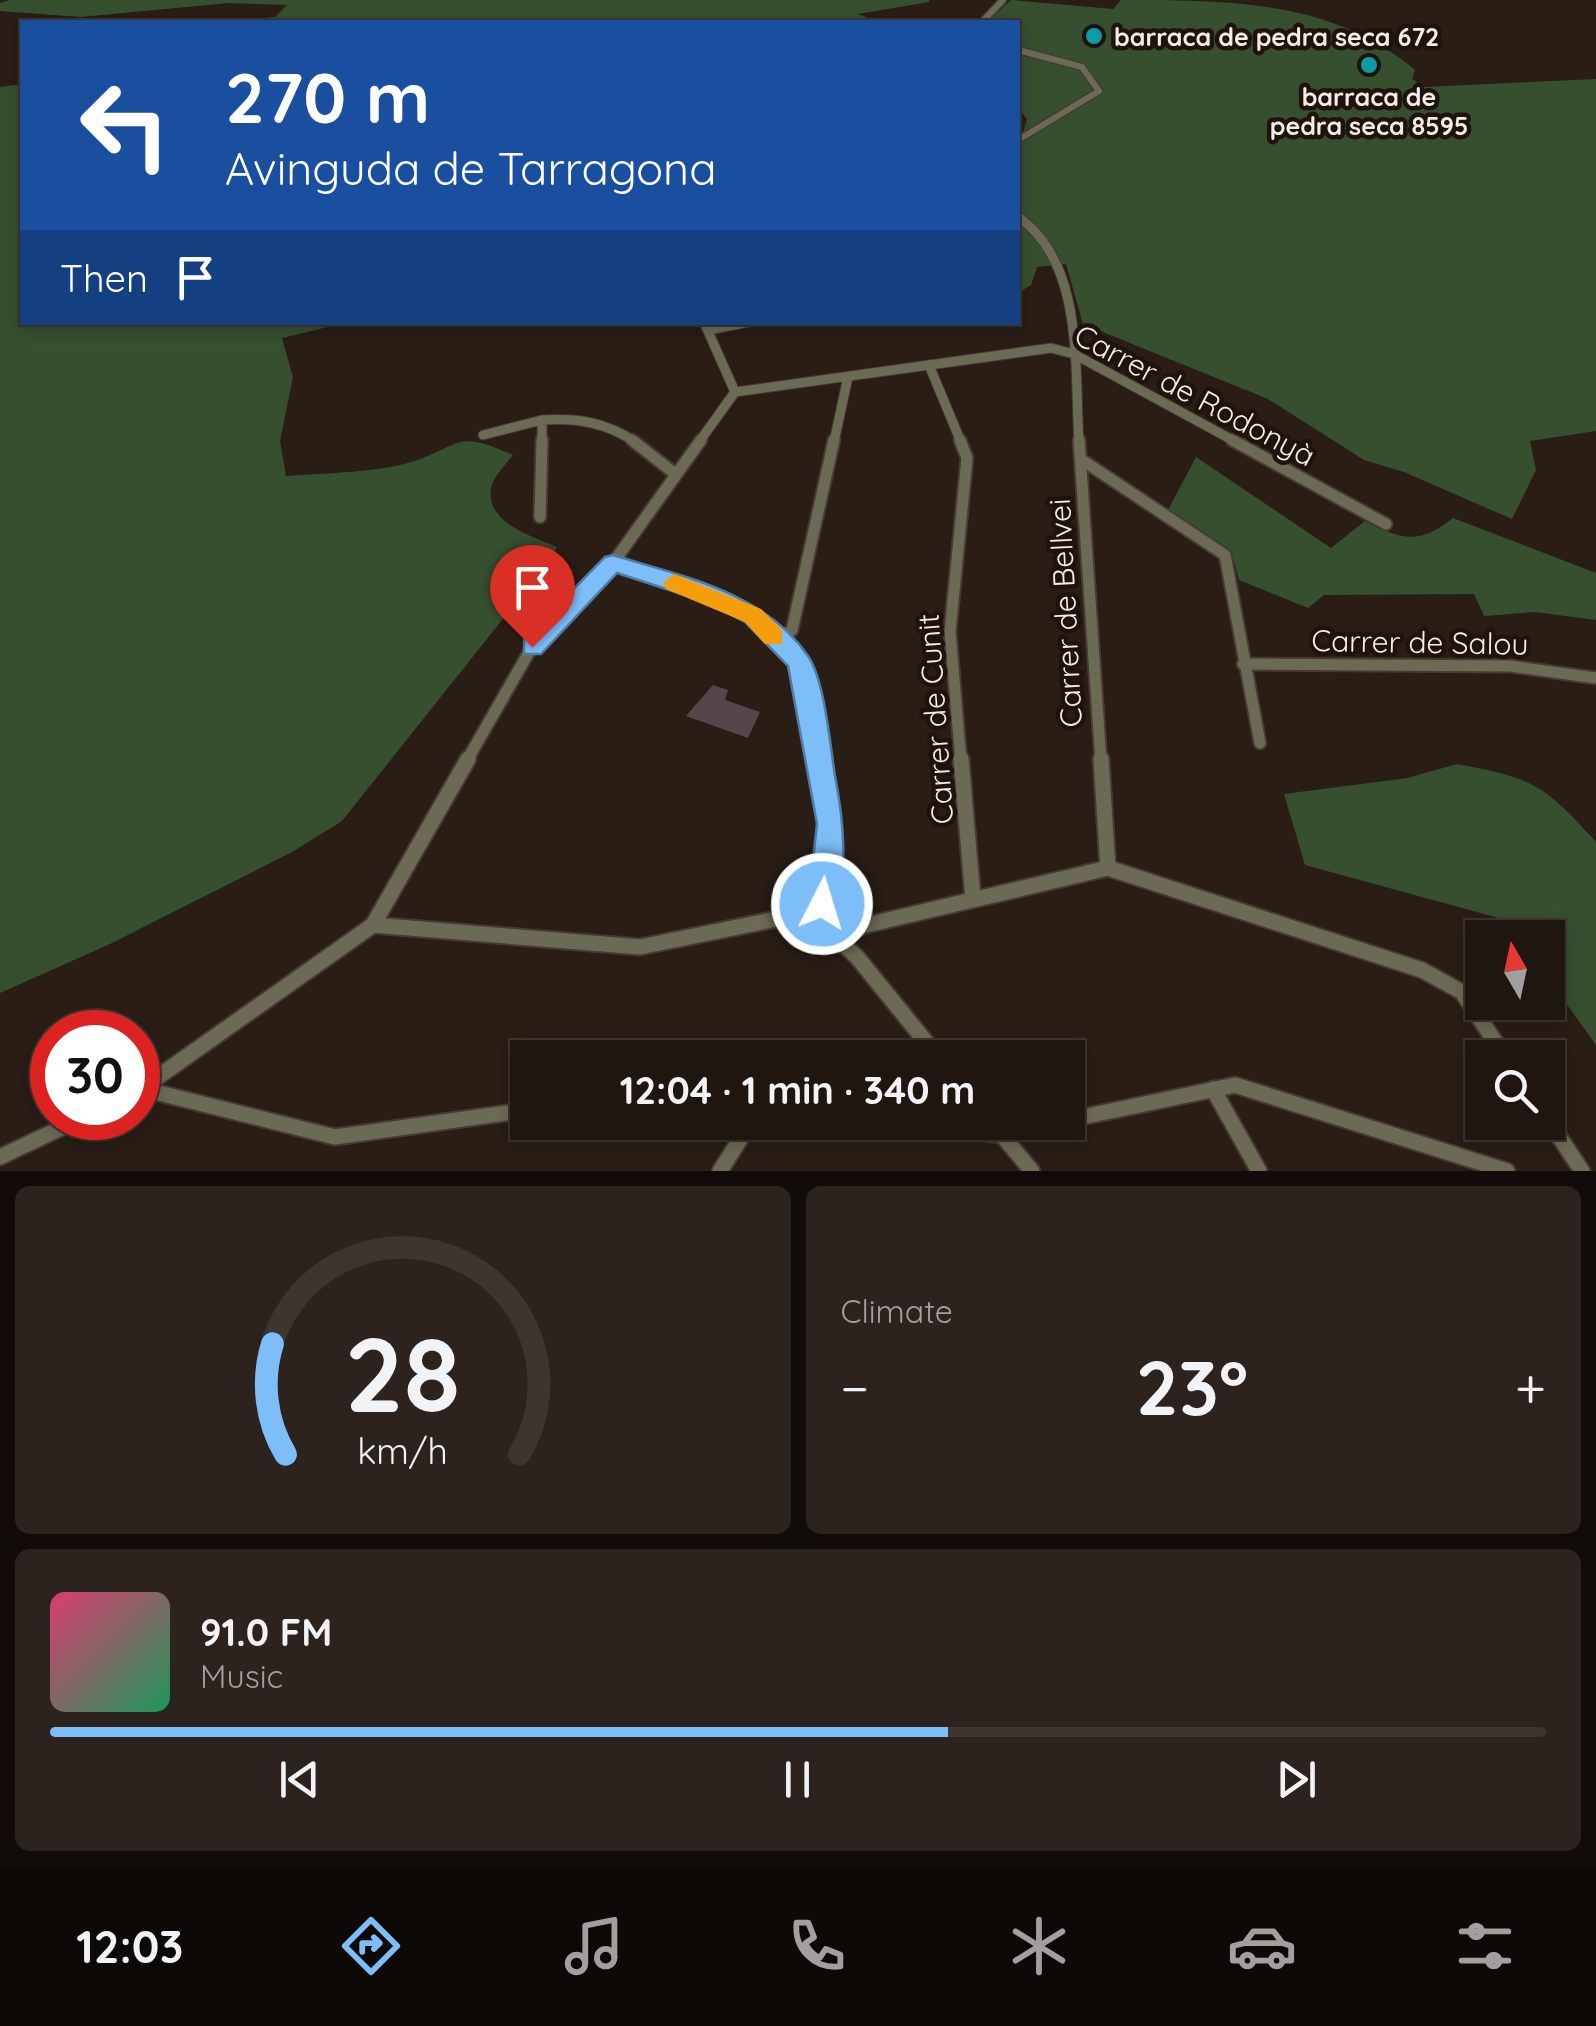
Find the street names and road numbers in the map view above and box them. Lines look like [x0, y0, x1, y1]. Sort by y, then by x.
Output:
street label: Carrer de Rodonyà [1068, 316, 1322, 474]
street label: Carrer de Bellvei [1040, 498, 1090, 728]
street label: Carrer de Cunit [909, 613, 961, 825]
street label: Carrer de Salou [1311, 621, 1529, 663]

